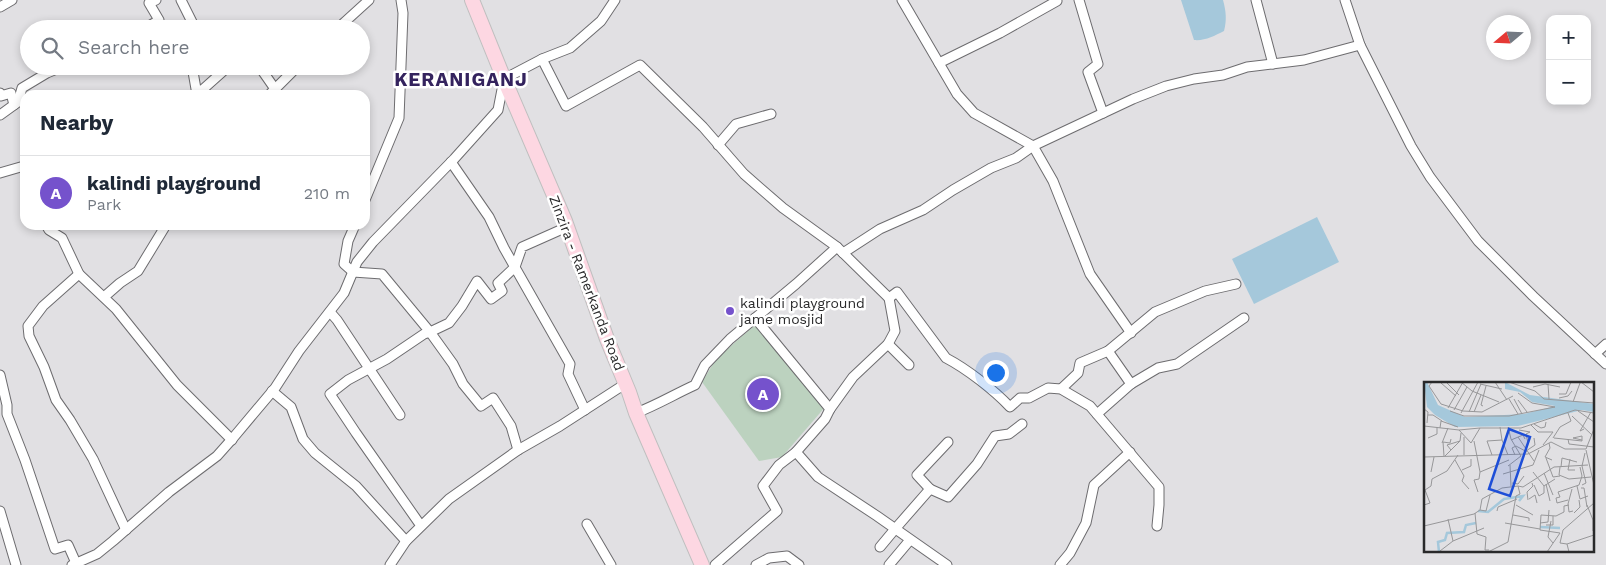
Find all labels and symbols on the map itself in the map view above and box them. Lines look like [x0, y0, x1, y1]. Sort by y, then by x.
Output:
north arrow [1486, 15, 1531, 60]
district label: KERANIGANJ [394, 68, 528, 91]
street label: Zinzira - Ramerkanda Road [546, 193, 628, 373]
place label: kalindi playground jame mosjid [738, 295, 865, 327]
marker: kalindi playground jame mosjid [724, 305, 736, 317]
your location [983, 360, 1009, 386]
pin: A [747, 375, 779, 413]
inset map [1424, 382, 1594, 552]

